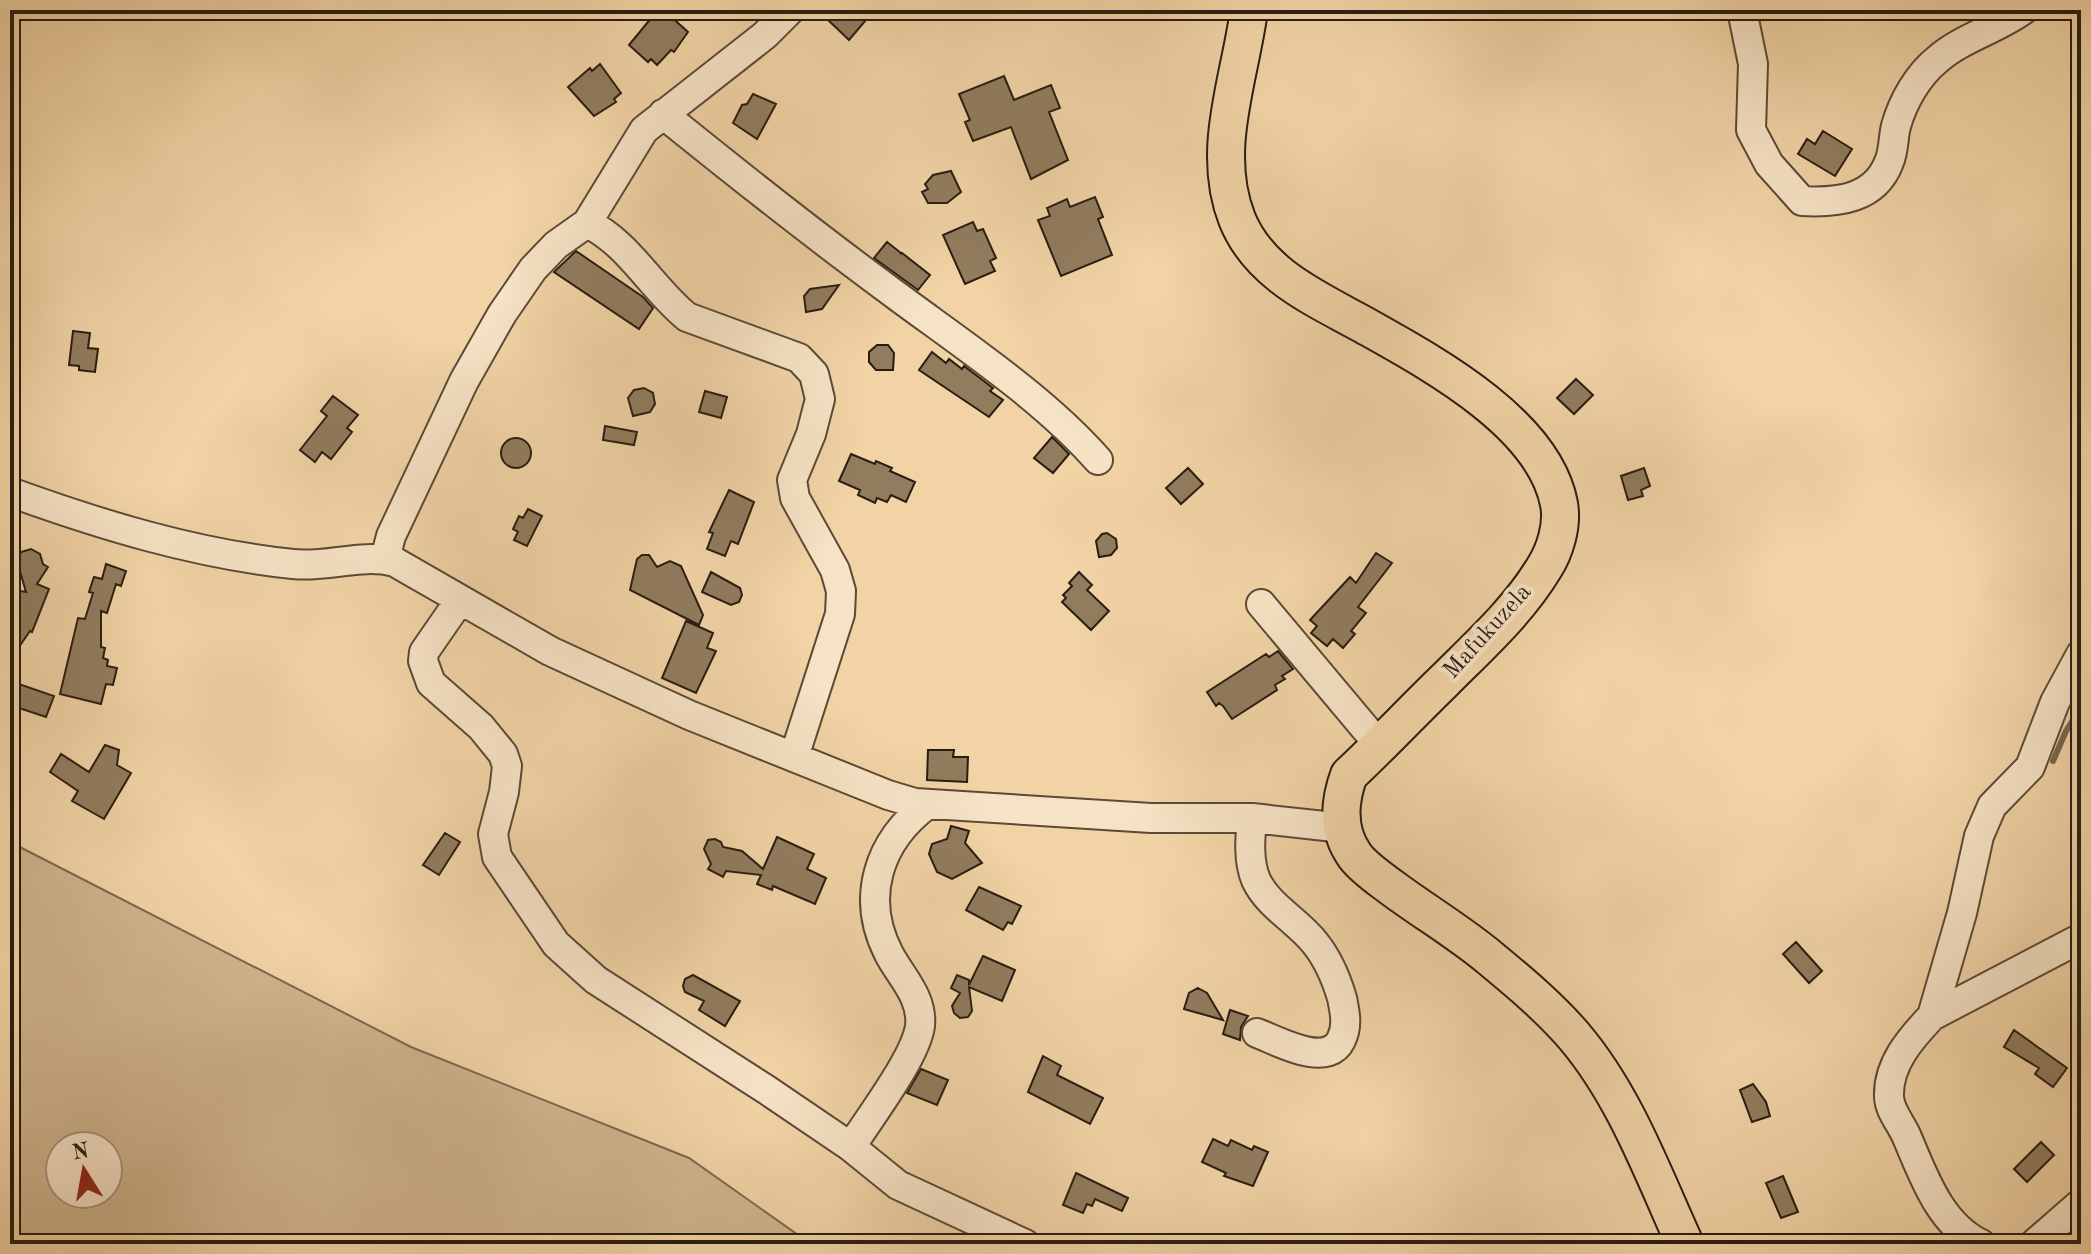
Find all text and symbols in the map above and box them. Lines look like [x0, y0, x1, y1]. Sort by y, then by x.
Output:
street label: Mafukuzela [1440, 580, 1536, 684]
north arrow [44, 1130, 124, 1210]
text: N [70, 1140, 91, 1165]

